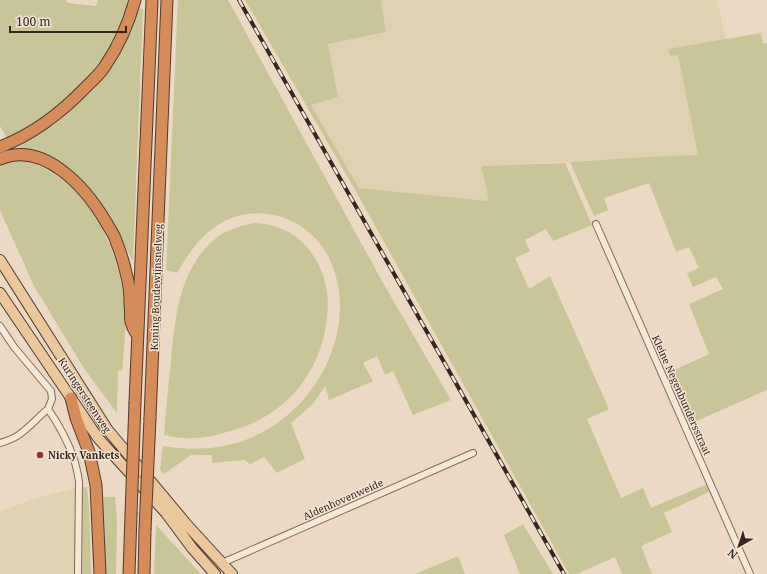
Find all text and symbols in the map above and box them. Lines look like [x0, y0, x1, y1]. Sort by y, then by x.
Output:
scale bar [10, 8, 126, 34]
text: 100 m [16, 13, 51, 30]
street label: Koning Boudewijnsnelweg [147, 223, 165, 351]
street label: Kleine Negenbundersstraat [649, 333, 715, 458]
street label: Kuringersteenweg [55, 355, 115, 436]
place label: Nicky Vankets [48, 448, 119, 462]
marker: Nicky Vankets [35, 450, 45, 460]
street label: Aldenhovenweide [301, 475, 385, 523]
north arrow [719, 526, 759, 566]
text: N [724, 545, 740, 563]

